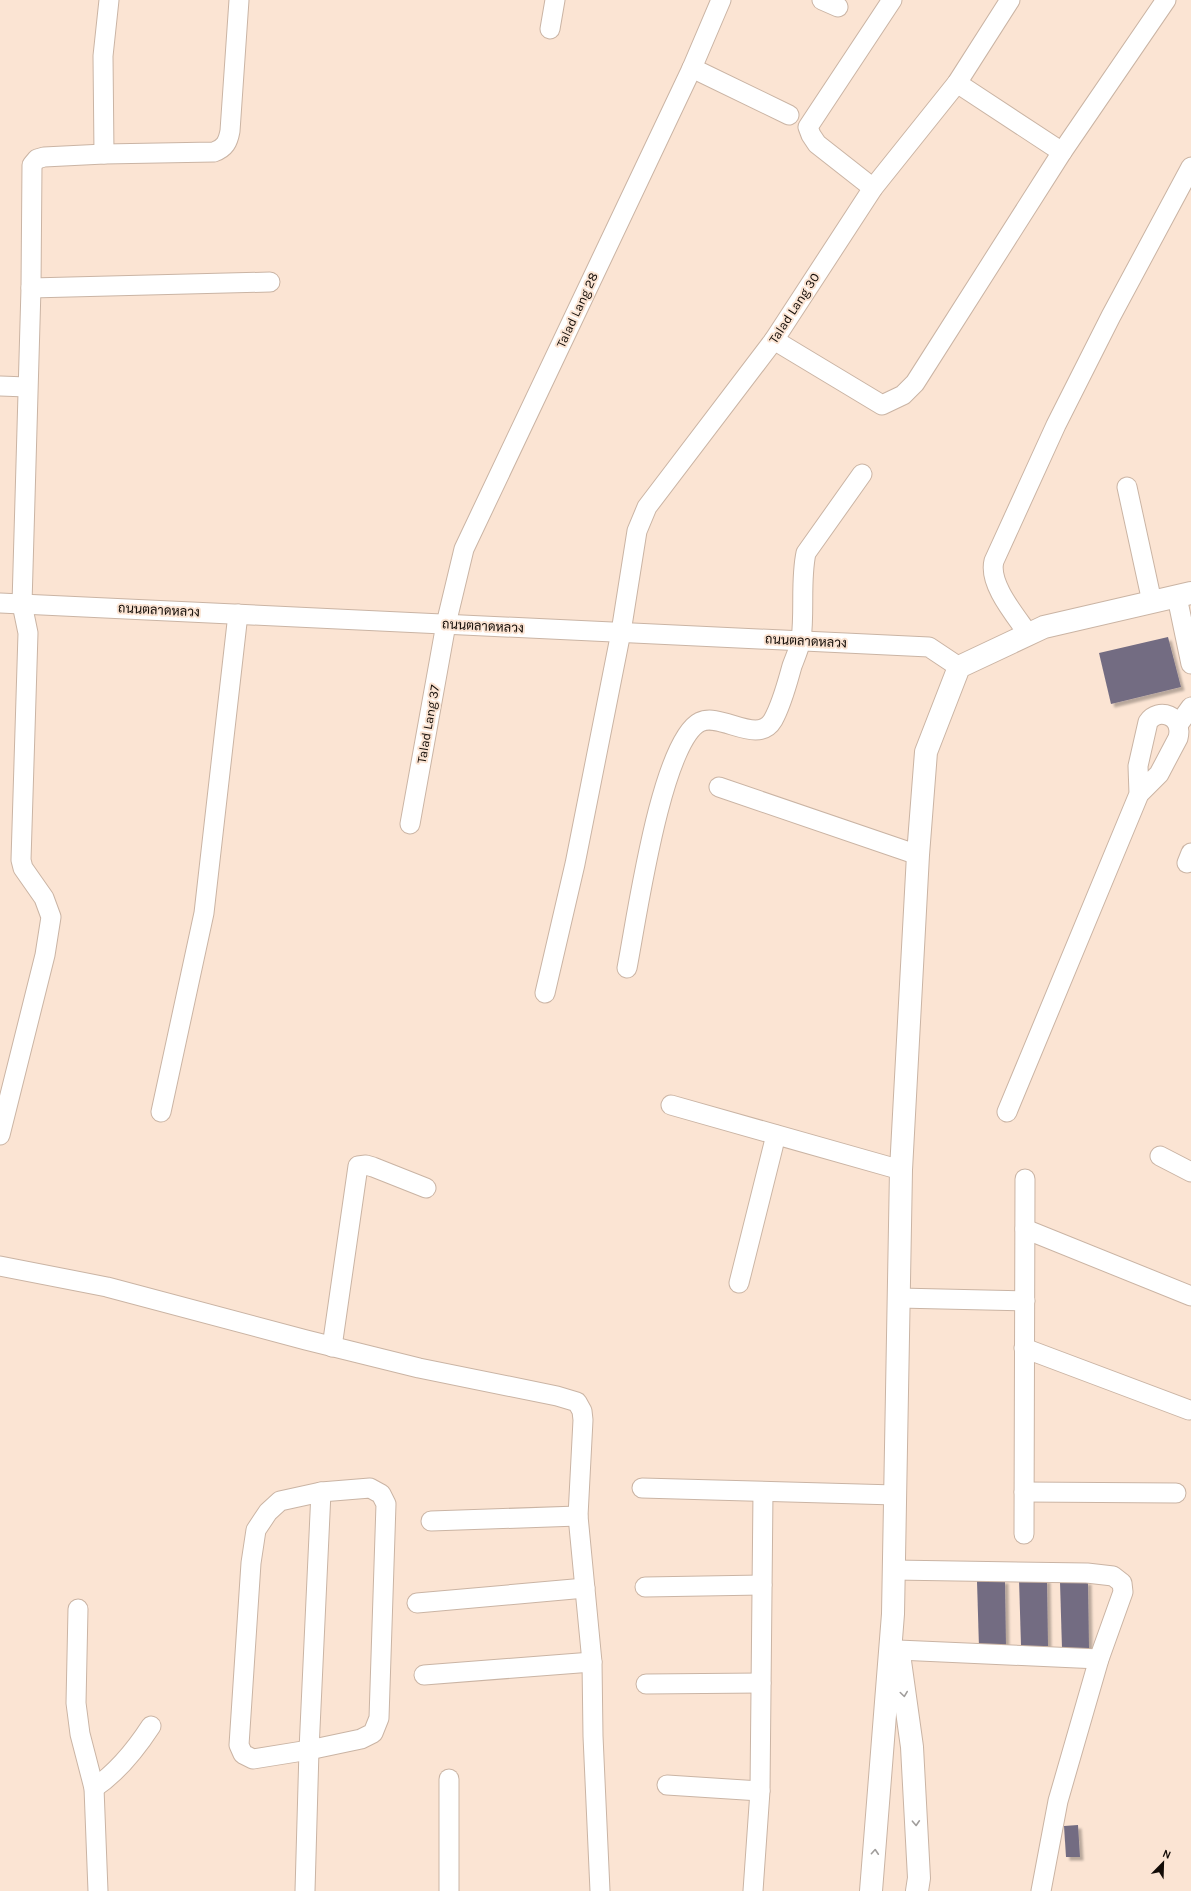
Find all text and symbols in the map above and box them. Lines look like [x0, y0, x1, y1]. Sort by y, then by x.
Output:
street label: Talad Lang 28 [553, 270, 601, 350]
street label: Talad Lang 30 [766, 270, 823, 346]
street label: ถนนตลาดหลวง [118, 600, 200, 620]
street label: ถนนตลาดหลวง [442, 616, 524, 636]
street label: ถนนตลาดหลวง [765, 631, 847, 651]
street label: Talad Lang 37 [414, 684, 442, 764]
one-way arrow [899, 1691, 908, 1697]
one-way arrow [912, 1820, 921, 1826]
north arrow [1143, 1843, 1183, 1883]
text: N [1161, 1847, 1173, 1862]
one-way arrow [870, 1849, 879, 1855]

